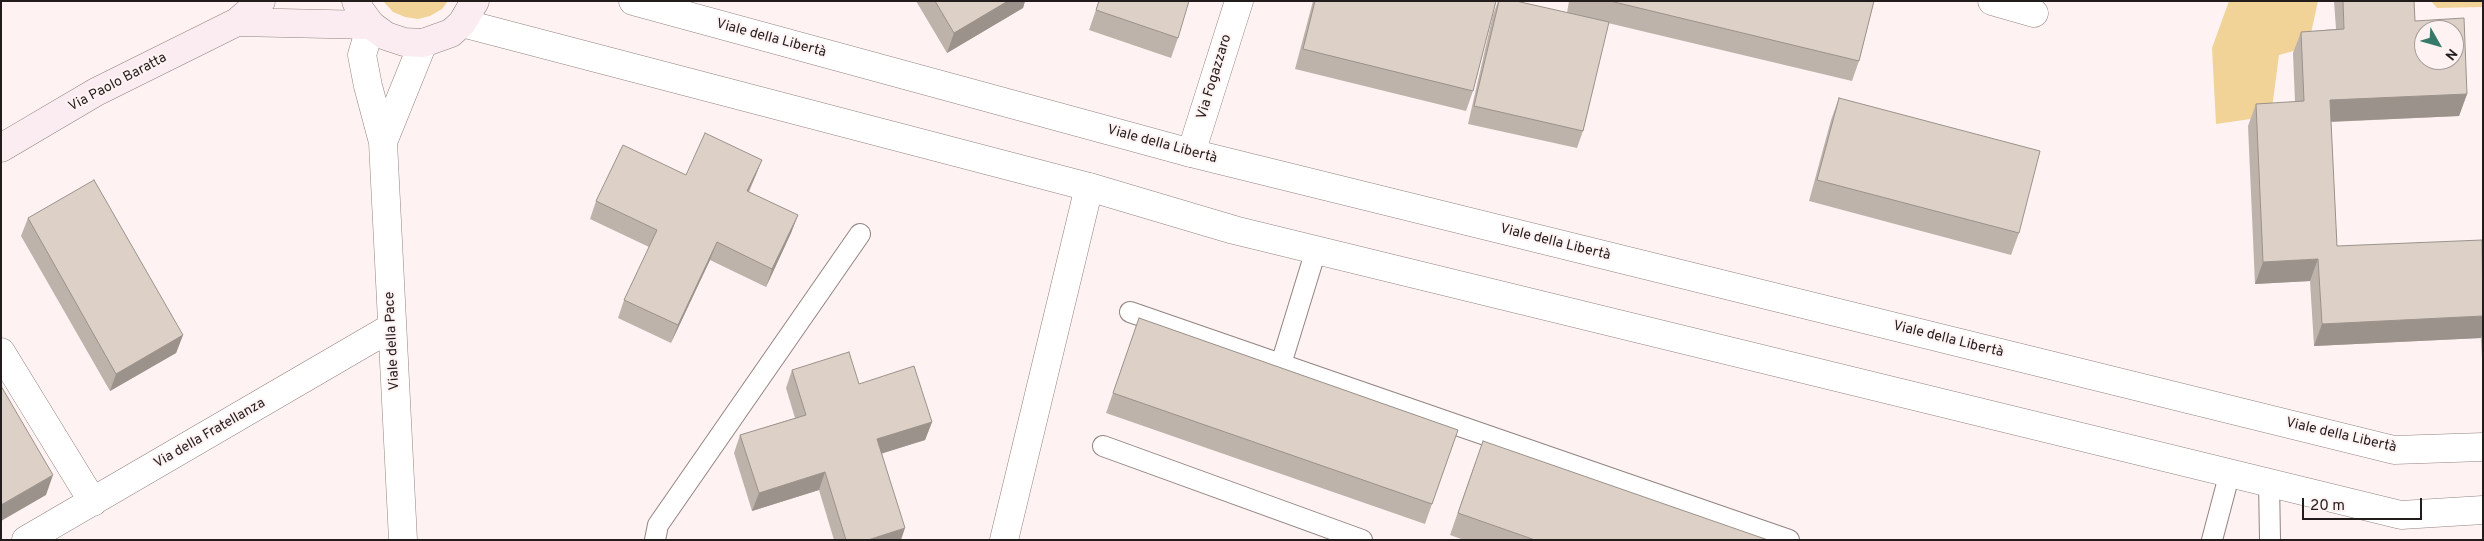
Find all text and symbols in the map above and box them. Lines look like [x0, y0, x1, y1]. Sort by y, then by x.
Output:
street label: Viale della Libertà [714, 16, 828, 62]
north arrow [2414, 20, 2464, 70]
street label: Via Fogazzaro [1194, 32, 1236, 122]
text: N [2441, 45, 2460, 63]
street label: Via Paolo Baratta [66, 50, 170, 116]
street label: Viale della Libertà [1105, 122, 1219, 168]
street label: Viale della Libertà [1498, 221, 1612, 265]
street label: Viale della Pace [382, 291, 404, 391]
street label: Viale della Libertà [1891, 318, 2005, 362]
street label: Via della Fratellanza [151, 395, 269, 473]
street label: Viale della Libertà [2284, 415, 2398, 457]
scale bar [2304, 488, 2424, 520]
text: 20 m [2310, 497, 2345, 516]

